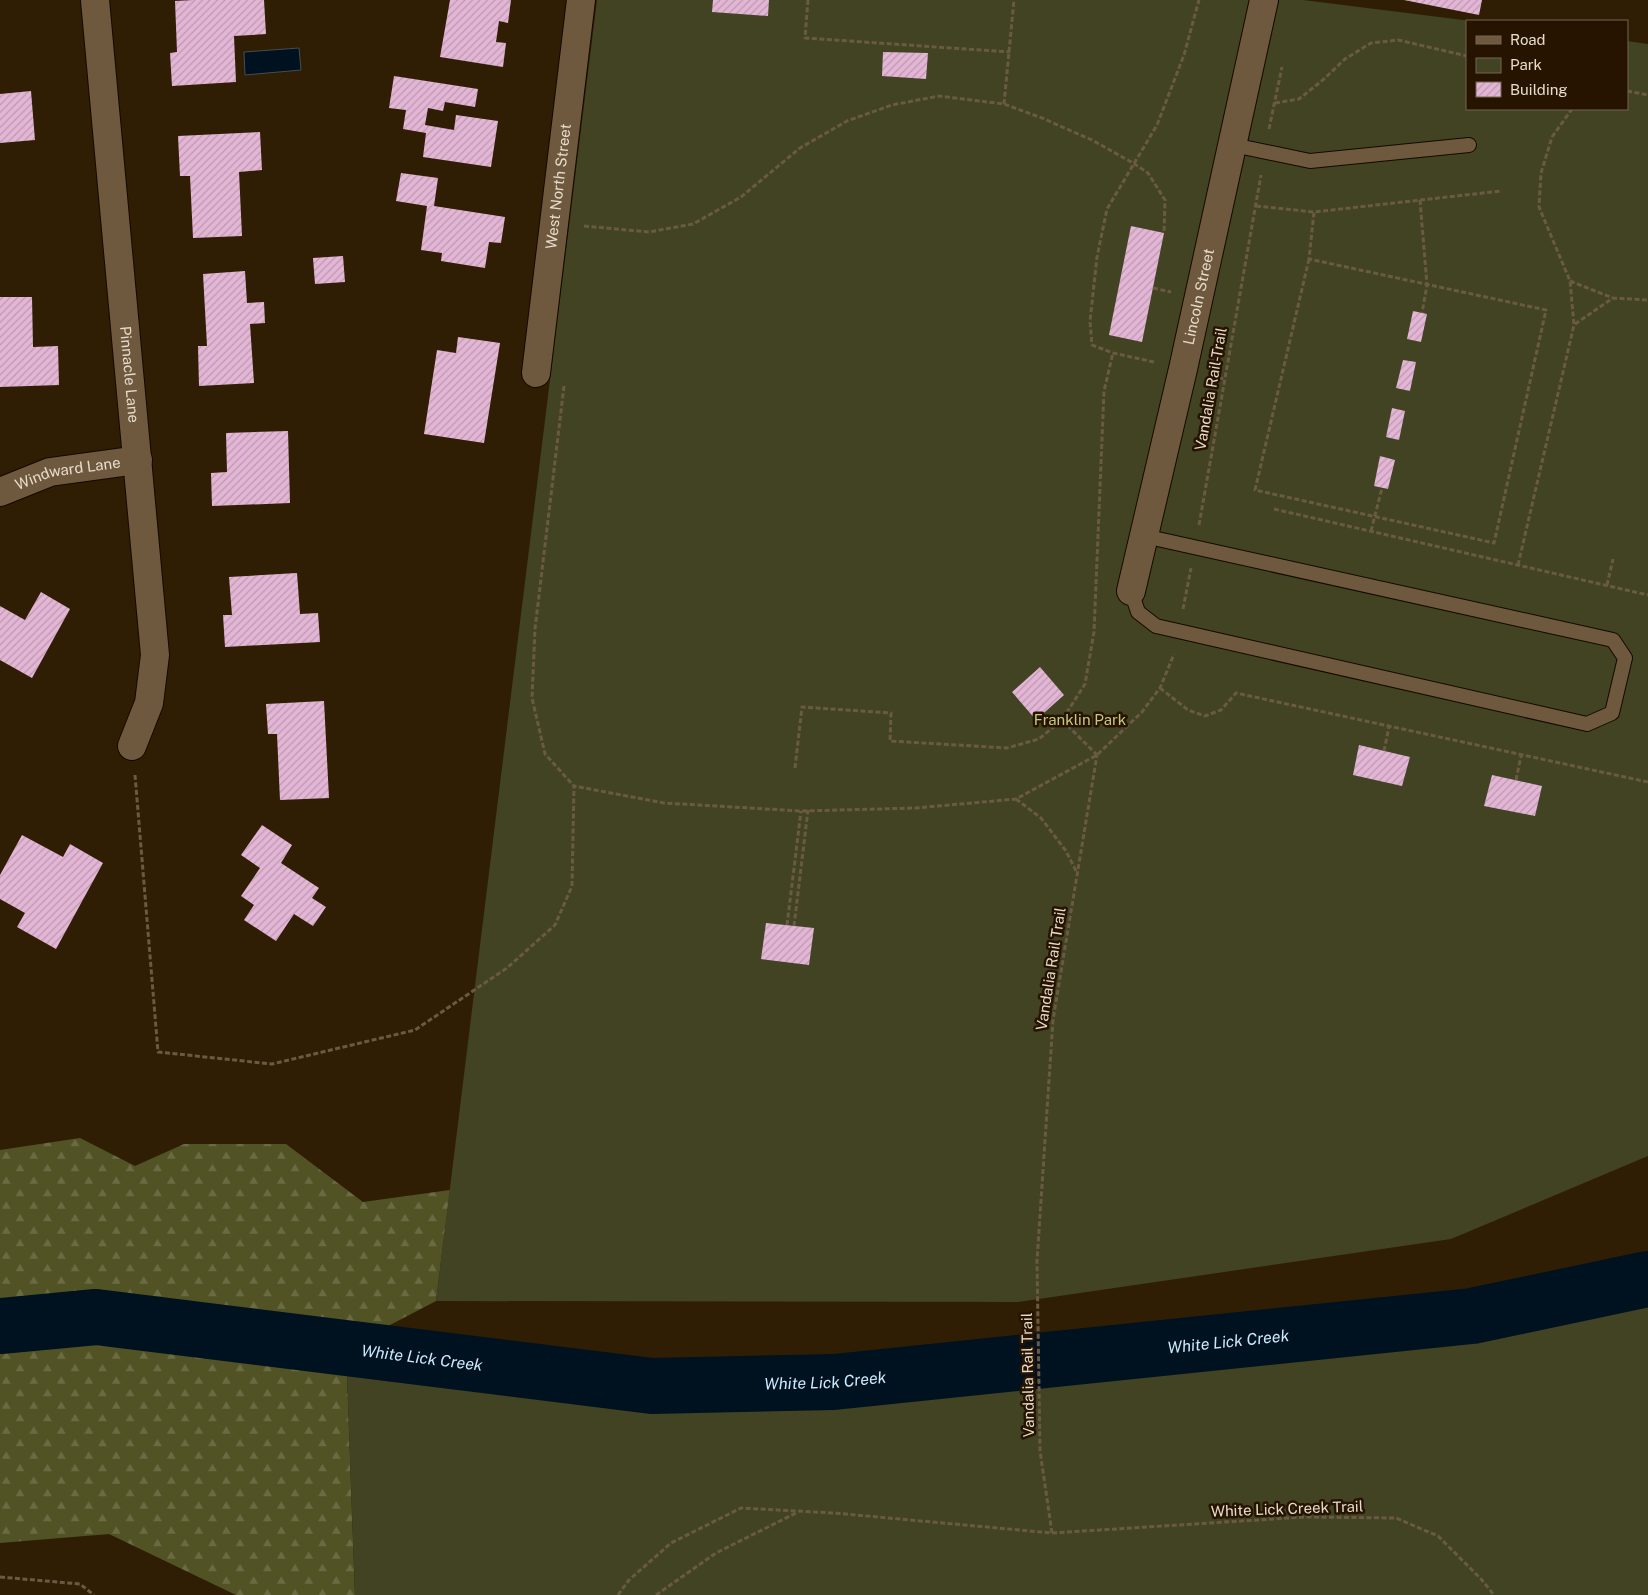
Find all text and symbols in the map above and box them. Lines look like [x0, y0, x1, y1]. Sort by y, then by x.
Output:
legend [1466, 20, 1628, 110]
text: Road [1510, 31, 1546, 48]
text: Park [1510, 56, 1542, 73]
text: Building [1510, 81, 1568, 98]
street label: West North Street [542, 122, 574, 250]
street label: Lincoln Street [1180, 247, 1217, 346]
street label: Pinnacle Lane [117, 325, 143, 424]
street label: Vandalia Rail-Trail [1191, 326, 1230, 452]
street label: Windward Lane [13, 453, 121, 493]
park label: Franklin Park [1034, 711, 1126, 728]
street label: Vandalia Rail Trail [1032, 906, 1069, 1032]
street label: Vandalia Rail Trail [1018, 1313, 1037, 1437]
water label: White Lick Creek [1166, 1326, 1290, 1357]
water label: White Lick Creek [360, 1341, 484, 1375]
water label: White Lick Creek [764, 1368, 887, 1394]
street label: White Lick Creek Trail [1210, 1497, 1364, 1520]

